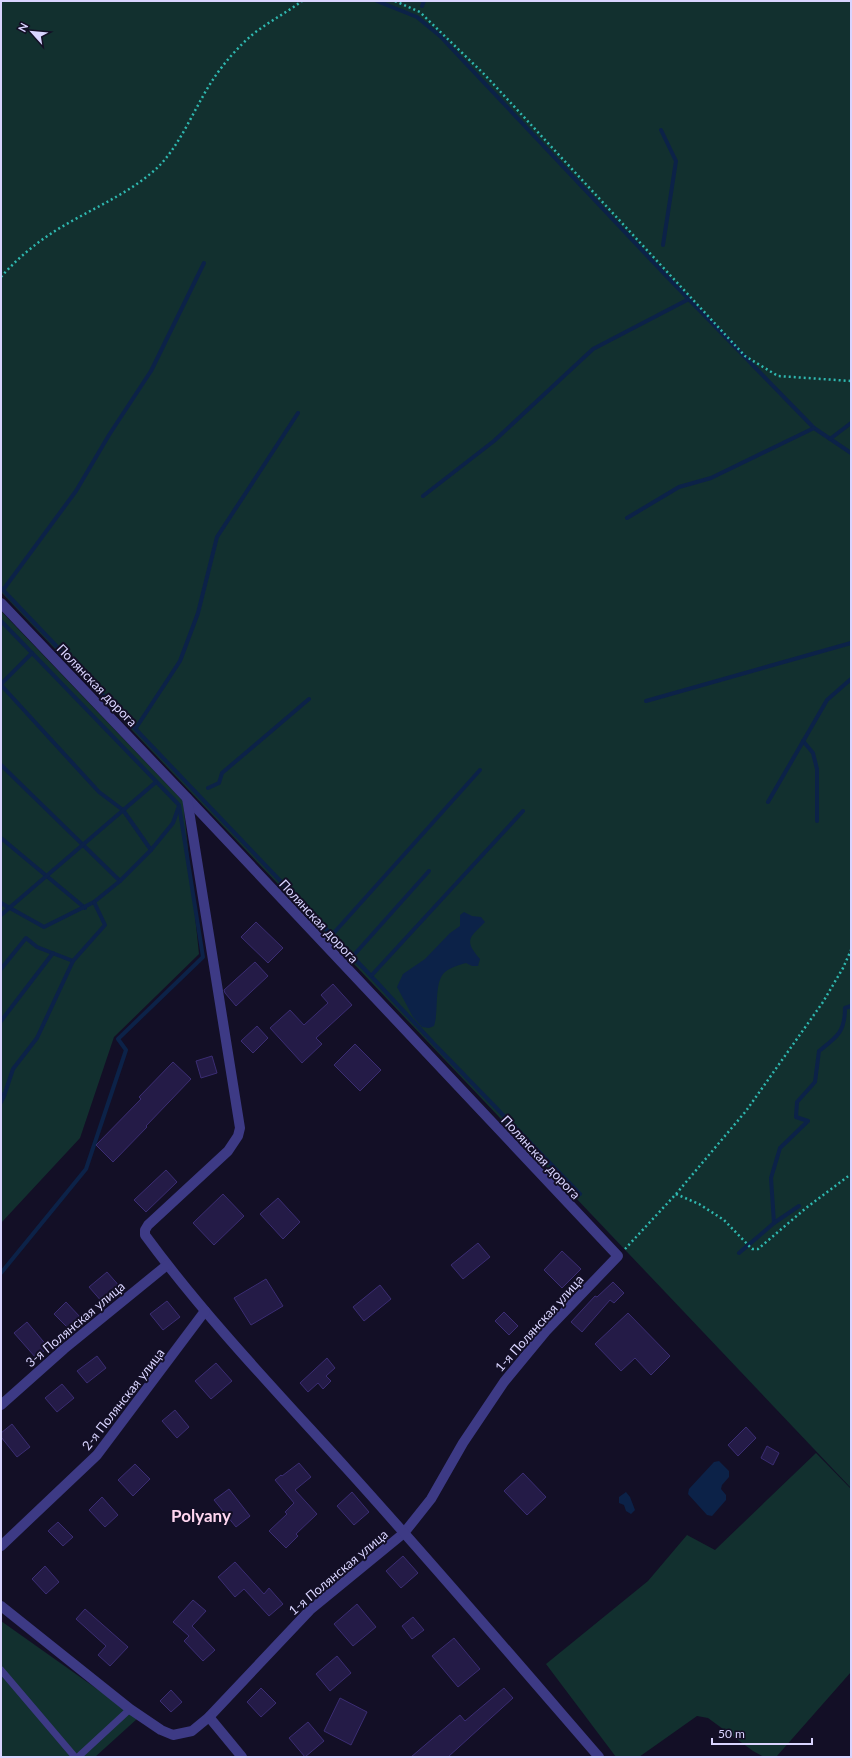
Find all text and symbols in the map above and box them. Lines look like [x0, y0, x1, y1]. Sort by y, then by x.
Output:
north arrow [12, 12, 52, 52]
text: N [15, 21, 30, 34]
street label: Полянская дорога [53, 640, 141, 730]
street label: Полянская дорога [276, 876, 362, 966]
street label: Полянская дорога [498, 1112, 584, 1202]
street label: 1-я Полянская улица [491, 1271, 587, 1375]
street label: 3-я Полянская улица [22, 1278, 128, 1370]
street label: 2-я Полянская улица [78, 1345, 168, 1453]
district label: Polyany [171, 1505, 231, 1526]
street label: 1-я Полянская улица [285, 1526, 391, 1618]
scale bar [712, 1720, 812, 1746]
text: 50 m [718, 1726, 745, 1741]

